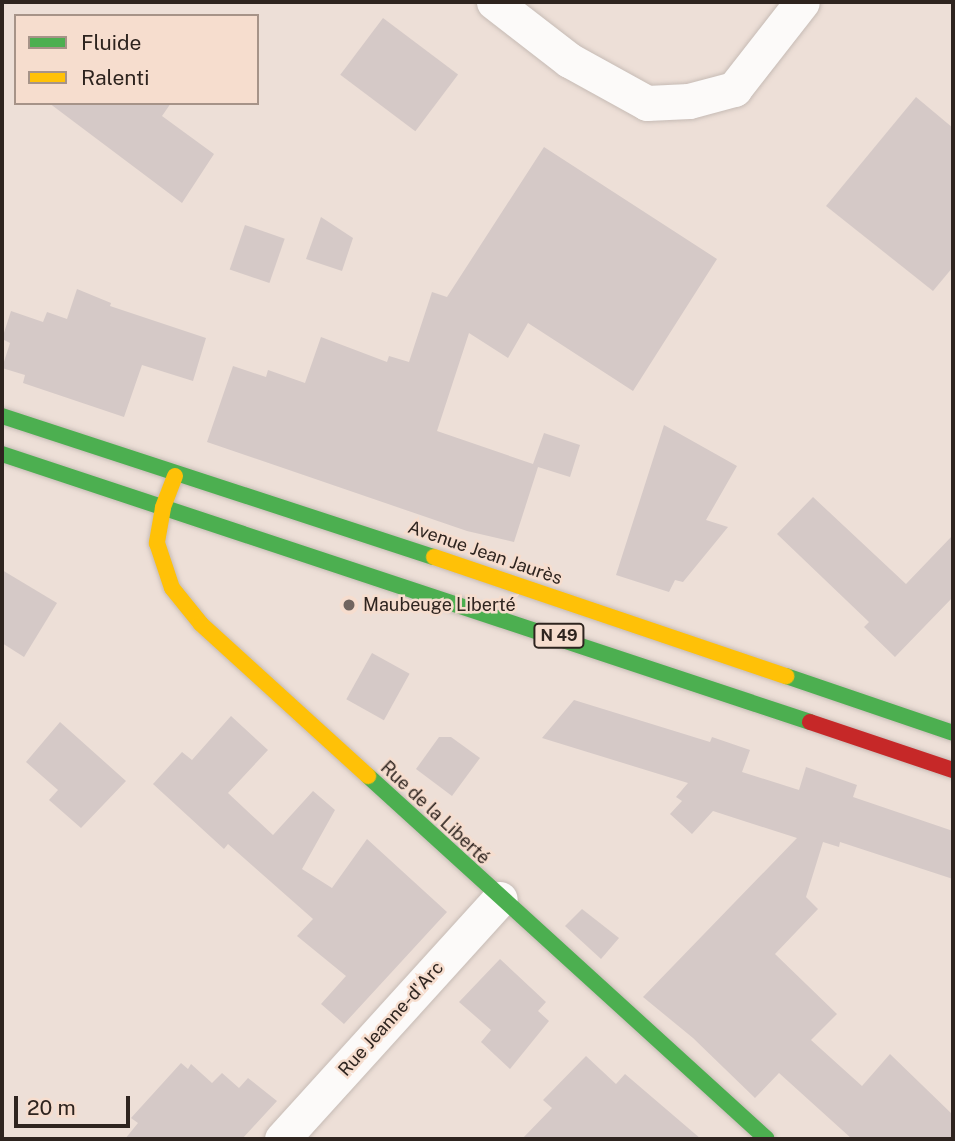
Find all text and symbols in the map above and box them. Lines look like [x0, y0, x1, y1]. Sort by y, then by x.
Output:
legend [14, 14, 259, 105]
text: Fluide [81, 30, 141, 55]
text: Ralenti [81, 65, 149, 90]
street label: Avenue Jean Jaurès [405, 516, 565, 590]
place label: Maubeuge Liberté [363, 594, 516, 616]
marker: Maubeuge Liberté [341, 597, 357, 613]
road number: N 49 [533, 624, 585, 649]
street label: Rue de la Liberté [376, 757, 494, 869]
street label: Rue Jeanne-d'Arc [334, 957, 448, 1081]
scale bar [18, 1082, 133, 1126]
text: 20 m [27, 1095, 76, 1120]

